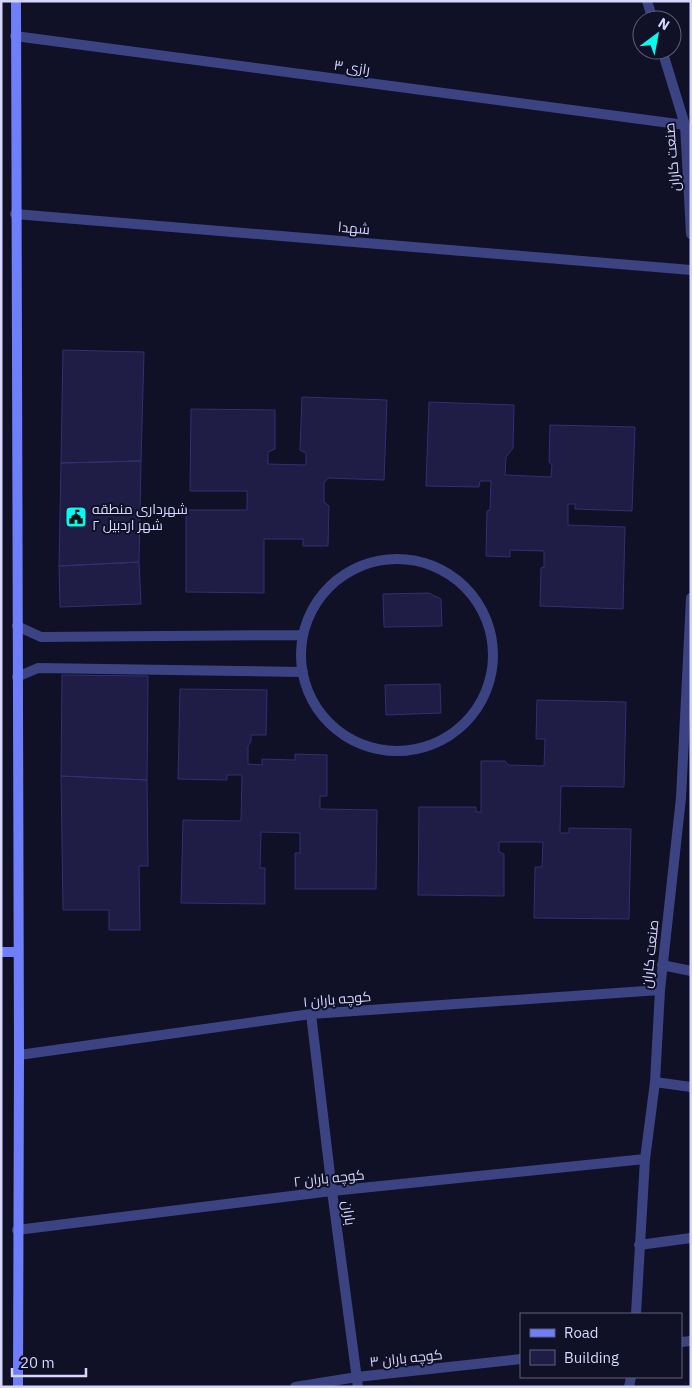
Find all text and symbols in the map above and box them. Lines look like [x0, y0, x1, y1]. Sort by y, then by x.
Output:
north arrow [632, 10, 682, 60]
text: N [655, 14, 673, 34]
street label: رازی ۳ [333, 56, 371, 78]
street label: صنعت کاران [660, 122, 684, 192]
street label: شهدا [337, 218, 371, 238]
place label: شهرداری منطقه ۲ شهر اردبیل [92, 500, 188, 534]
public building icon: شهرداری منطقه ۲ شهر اردبیل [64, 505, 88, 529]
street label: صنعت کاران [637, 919, 663, 989]
street label: کوچه باران ۱ [302, 987, 372, 1012]
street label: کوچه باران ۲ [293, 1165, 366, 1192]
street label: باران [338, 1200, 360, 1226]
legend [520, 1313, 682, 1378]
text: Road [564, 1323, 599, 1342]
street label: کوچه باران ۳ [369, 1345, 444, 1372]
scale bar [12, 1346, 86, 1378]
text: Building [564, 1348, 619, 1367]
text: 20 m [20, 1353, 55, 1372]

